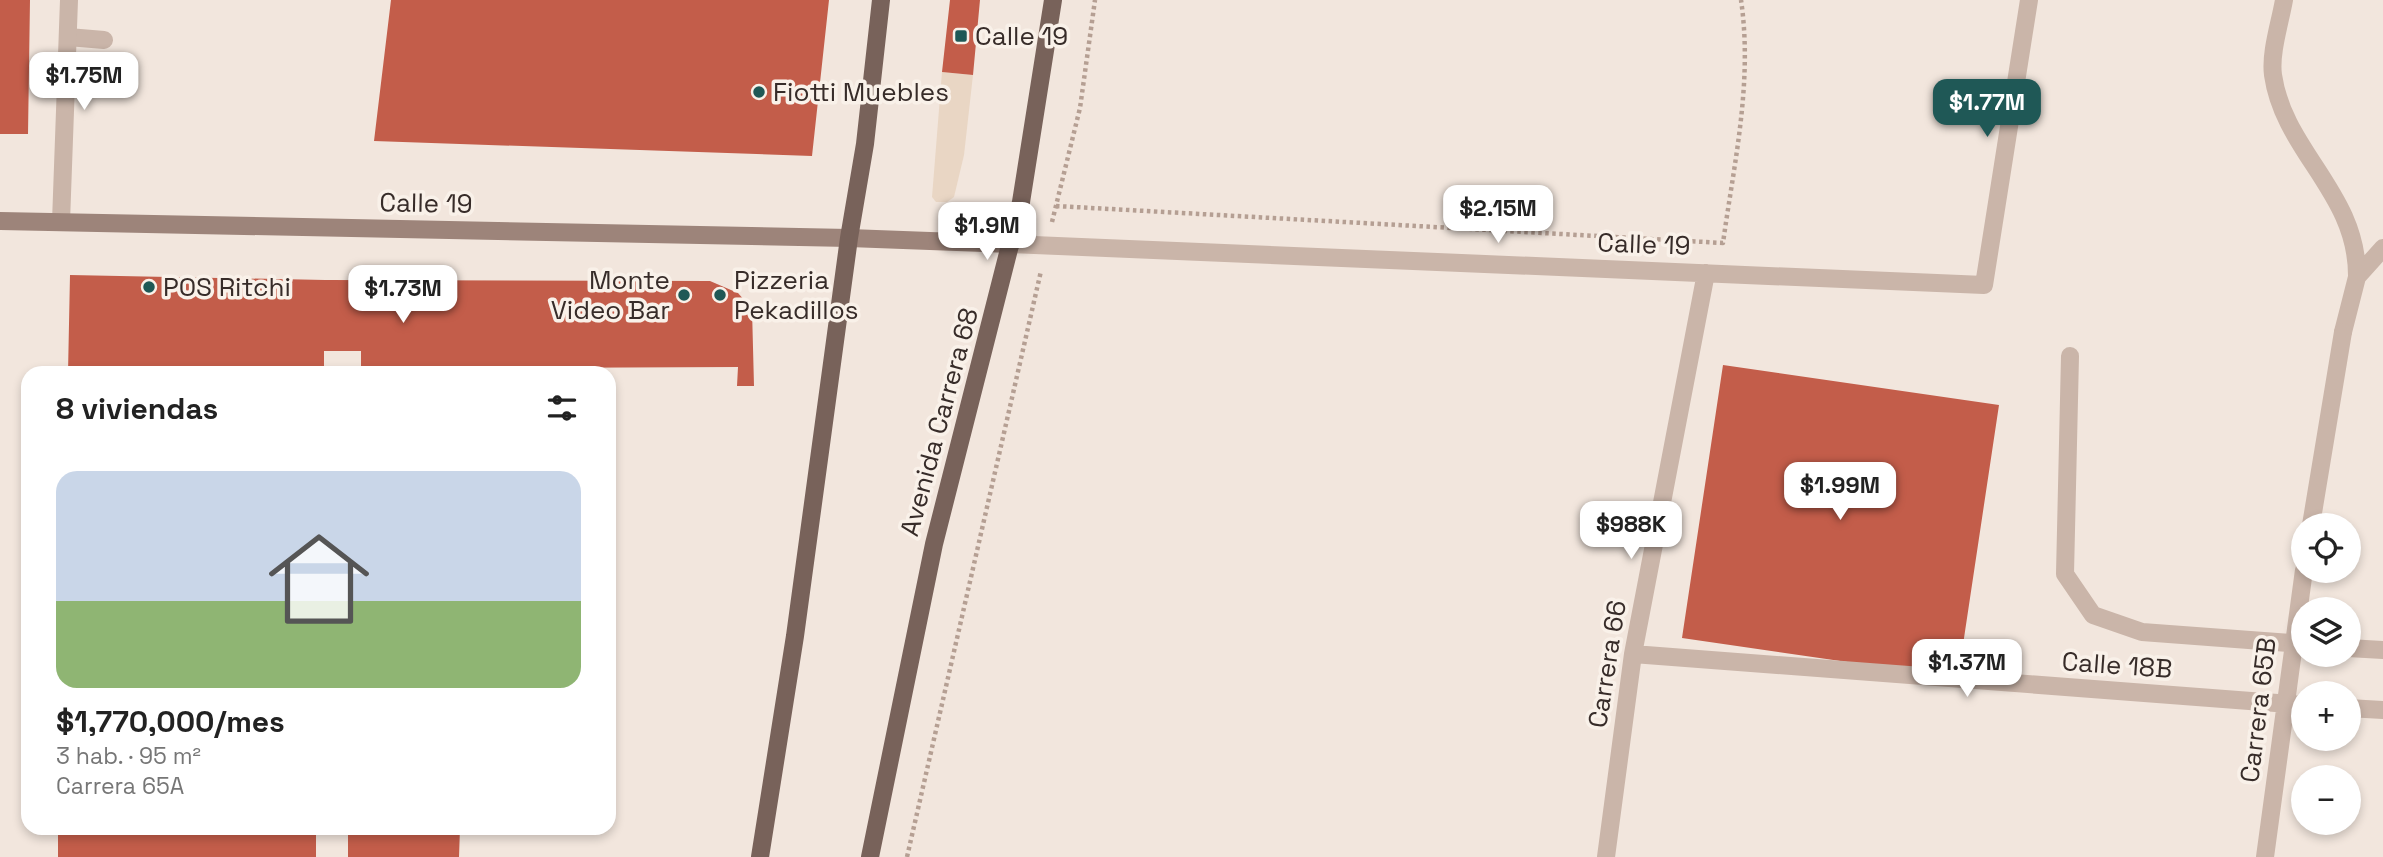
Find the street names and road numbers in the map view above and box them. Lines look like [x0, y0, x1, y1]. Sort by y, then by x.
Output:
street label: Calle 19 [379, 185, 473, 221]
street label: Calle 19 [1597, 225, 1691, 263]
street label: Avenida Carrera 68 [892, 304, 986, 540]
street label: Carrera 66 [1580, 598, 1634, 730]
street label: Carrera 65B [2232, 636, 2284, 784]
street label: Calle 18B [2061, 644, 2173, 686]

